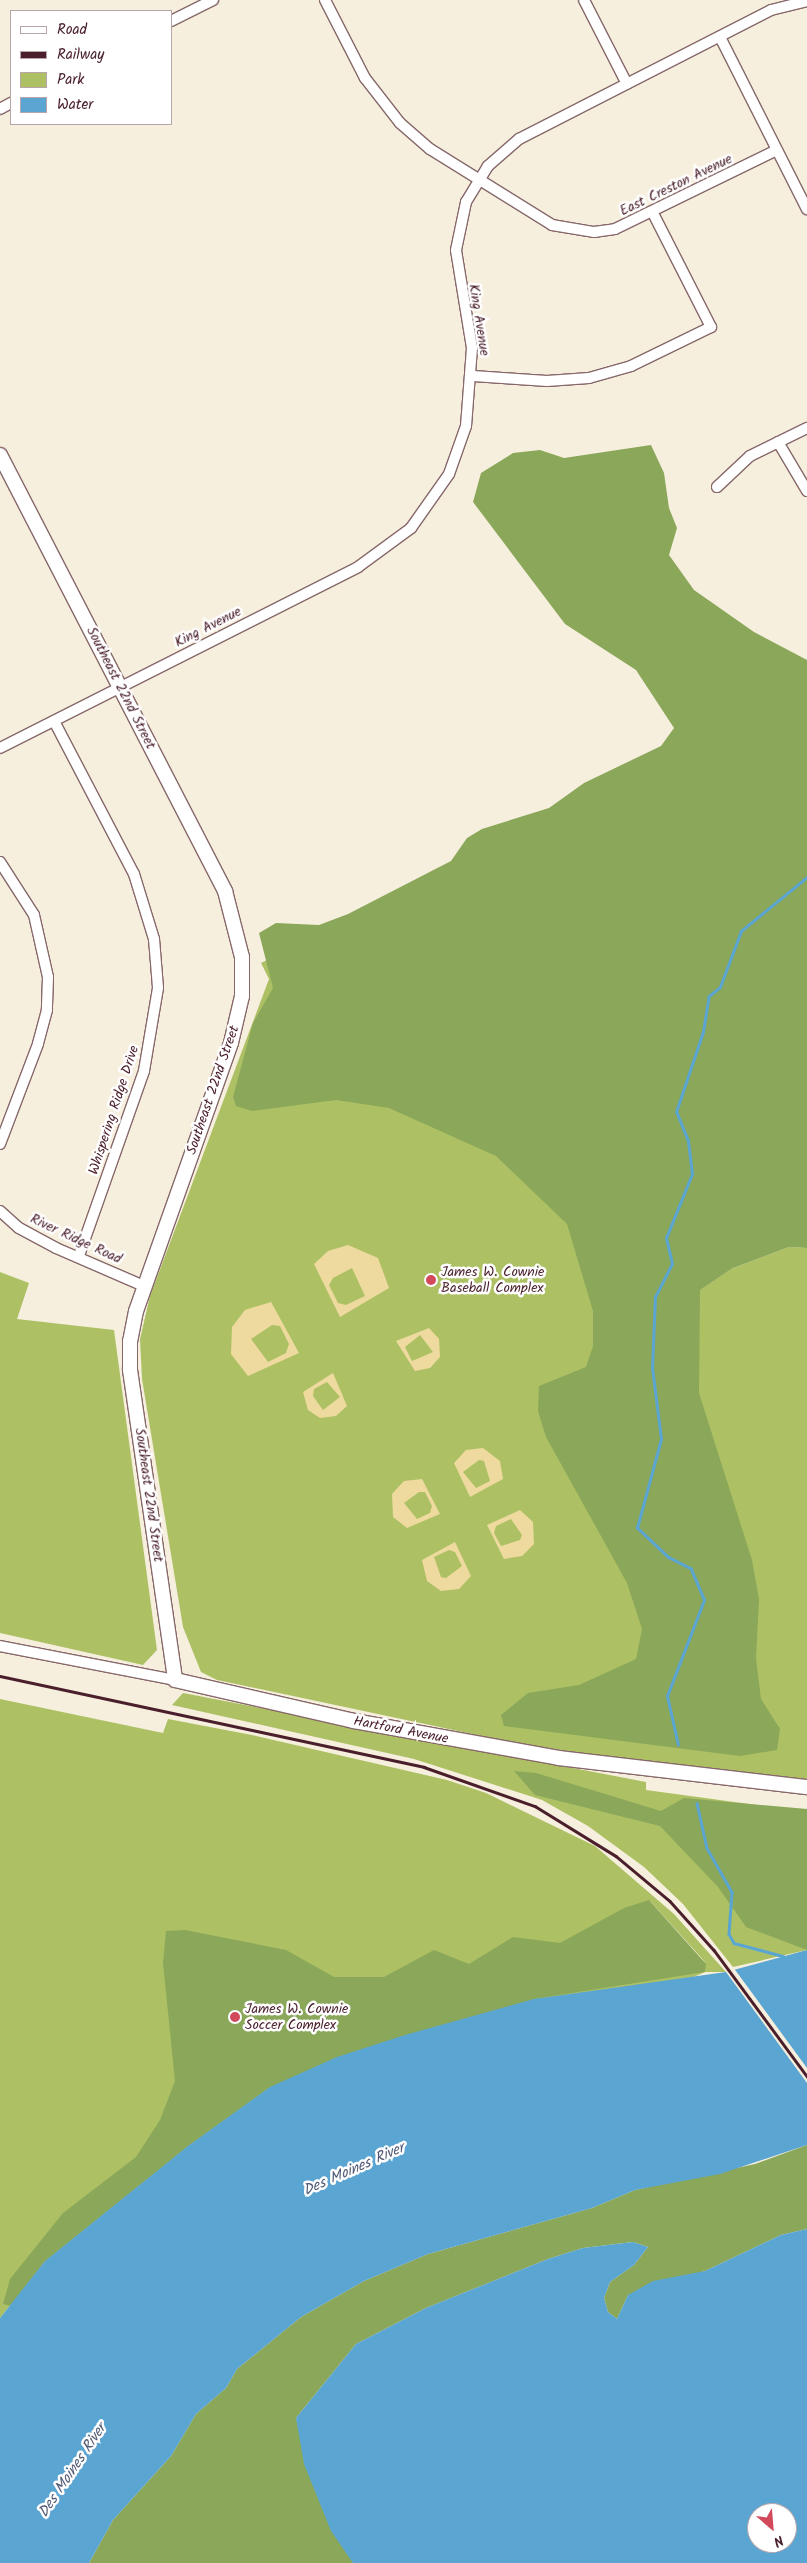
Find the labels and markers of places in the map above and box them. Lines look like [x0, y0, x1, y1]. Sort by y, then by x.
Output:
place label: James W. Cownie Baseball Complex [441, 1264, 544, 1296]
marker: James W. Cownie Baseball Complex [425, 1274, 437, 1286]
place label: James W. Cownie Soccer Complex [245, 2001, 348, 2034]
marker: James W. Cownie Soccer Complex [229, 2011, 241, 2023]

